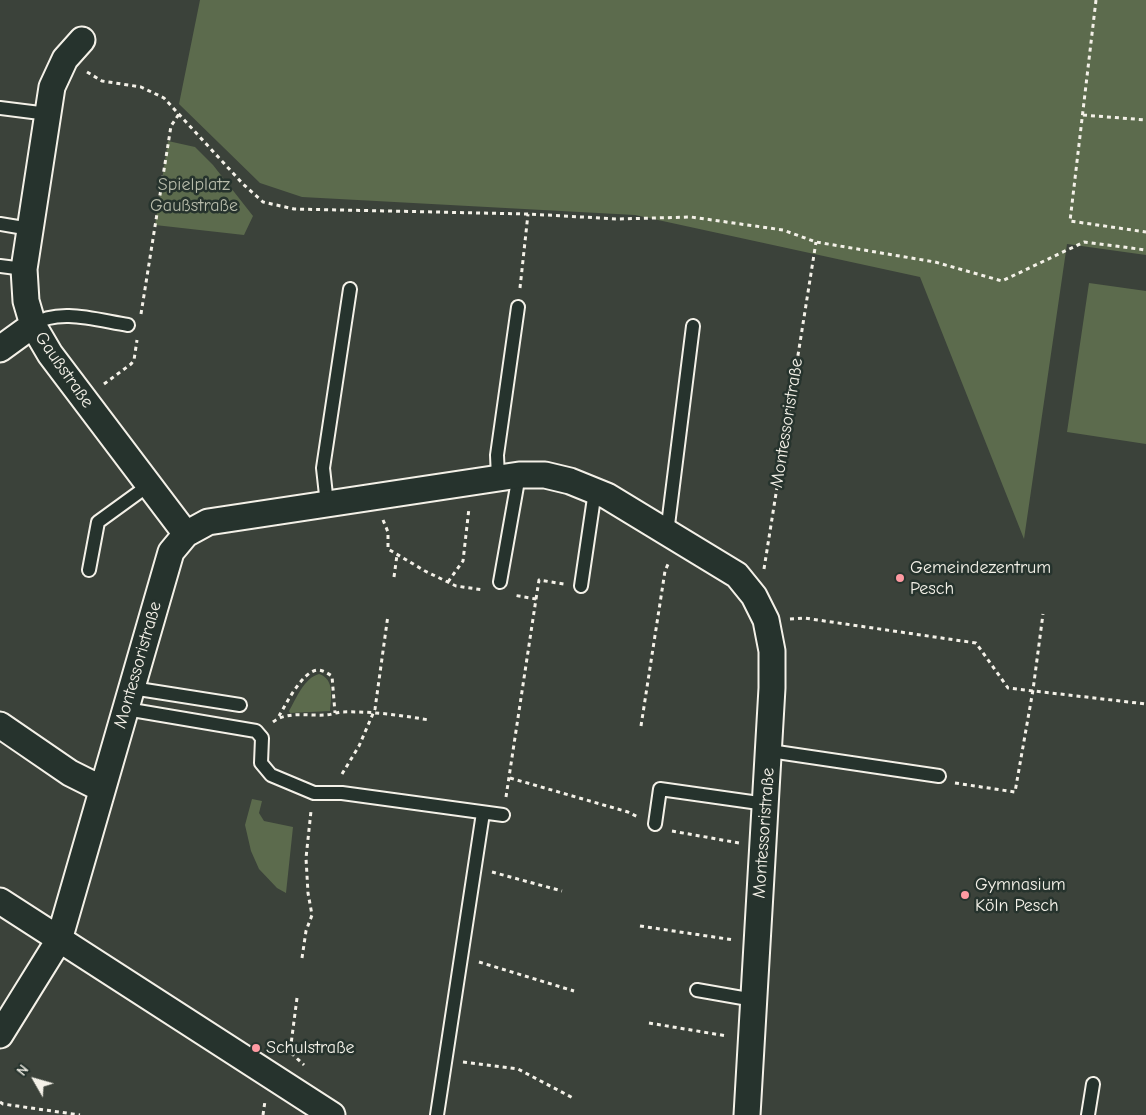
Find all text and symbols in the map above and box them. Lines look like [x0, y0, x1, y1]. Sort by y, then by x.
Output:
park label: Spielplatz Gaußstraße [150, 174, 238, 216]
street label: Gaußstraße [30, 328, 98, 412]
street label: Montessoristraße [766, 357, 808, 489]
place label: Gemeindezentrum Pesch [910, 557, 1051, 600]
marker: Gemeindezentrum Pesch [894, 572, 906, 584]
street label: Montessoristraße [110, 599, 166, 731]
street label: Montessoristraße [749, 767, 779, 899]
place label: Gymnasium Köln Pesch [975, 874, 1066, 916]
marker: Gymnasium Köln Pesch [959, 889, 971, 901]
place label: Schulstraße [266, 1037, 355, 1059]
marker: Schulstraße [250, 1042, 262, 1054]
north arrow [10, 1055, 60, 1105]
text: N [13, 1062, 32, 1079]

